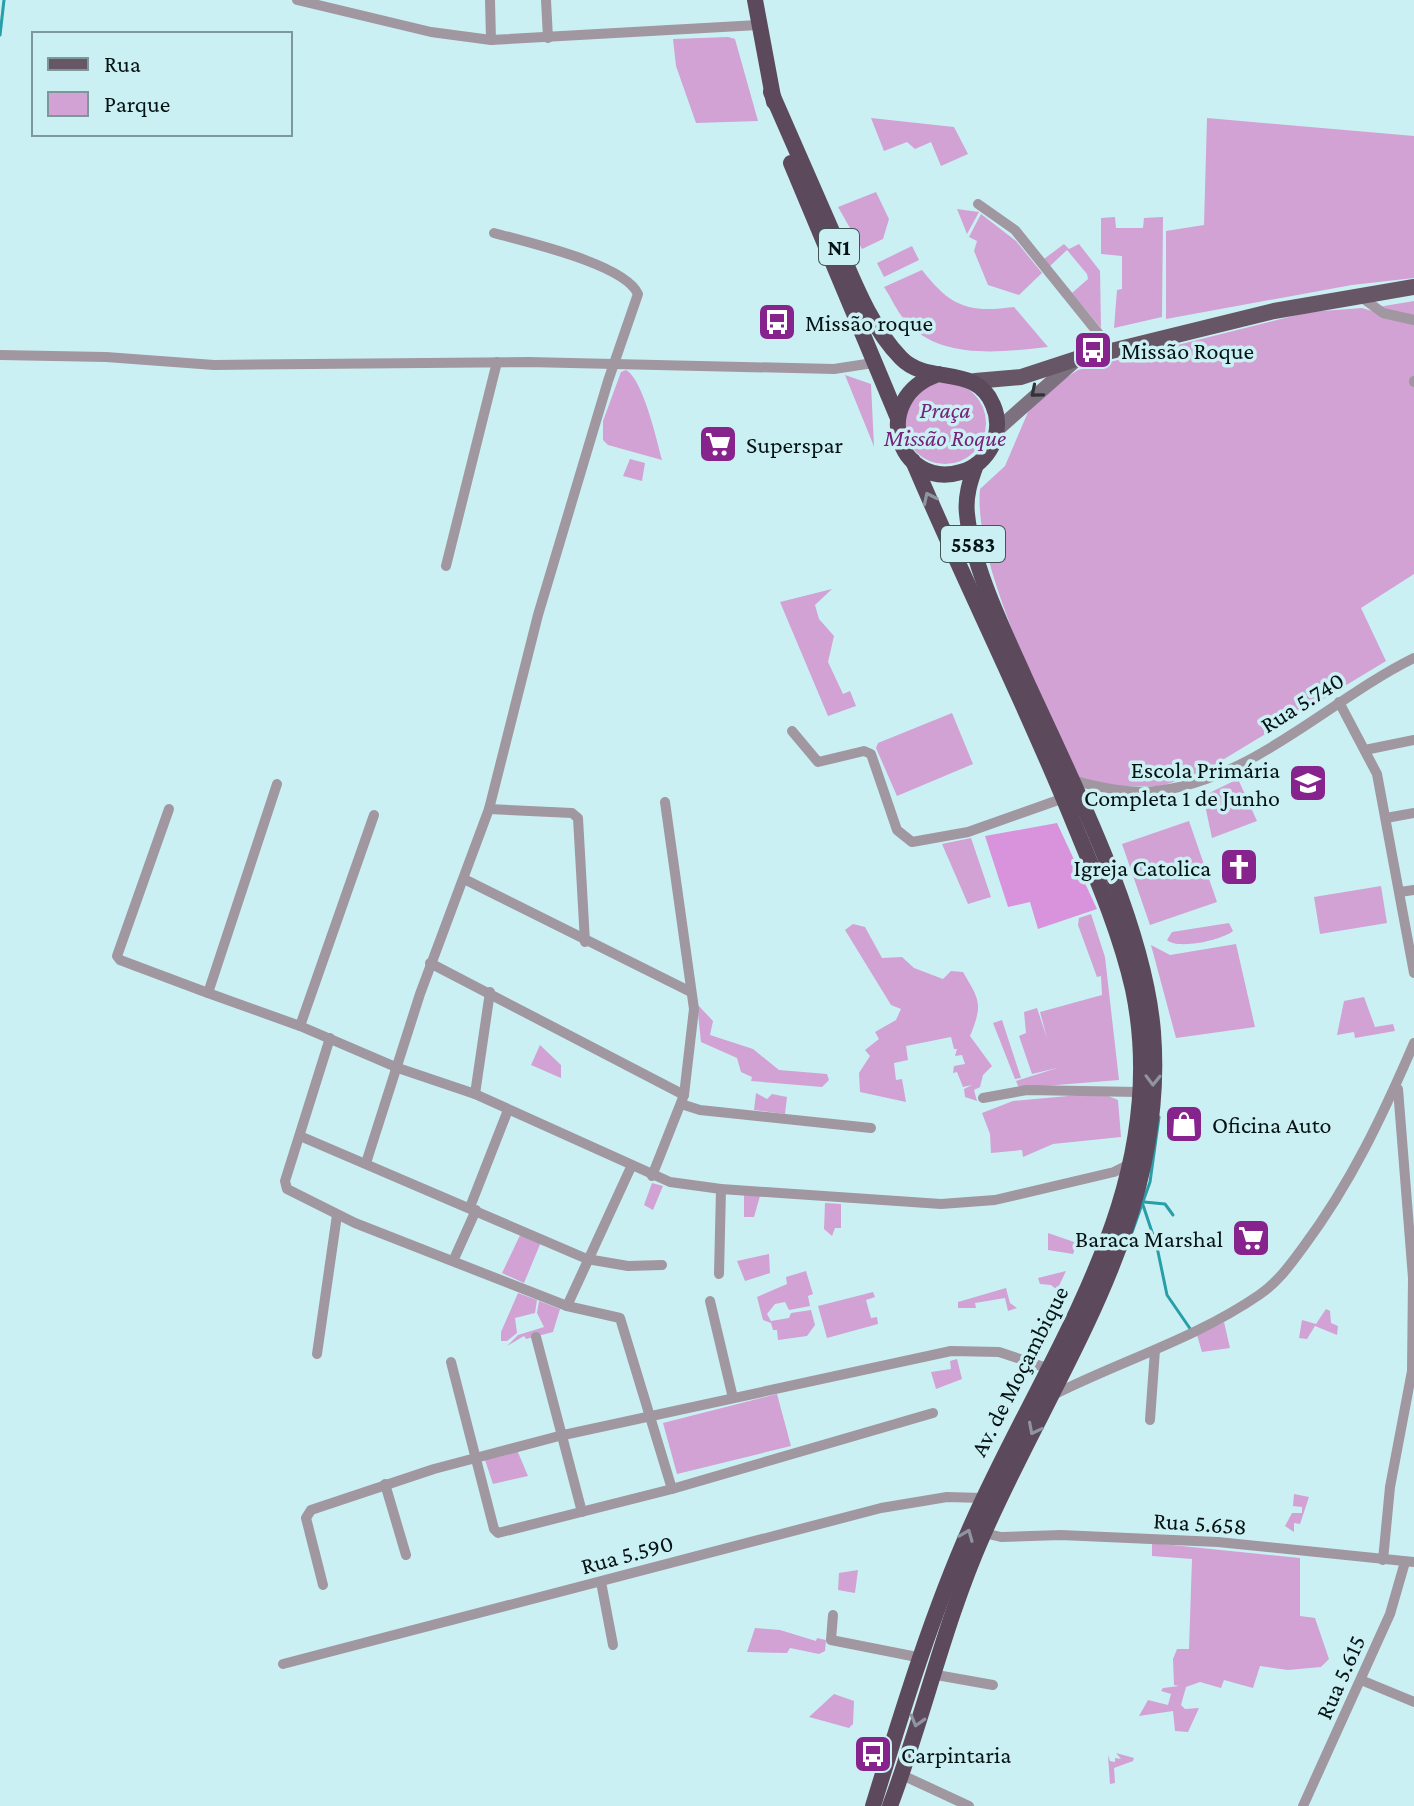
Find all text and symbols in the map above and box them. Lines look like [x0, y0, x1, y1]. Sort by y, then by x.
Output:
legend [32, 32, 292, 136]
text: Rua [104, 50, 141, 77]
text: Parque [104, 90, 170, 117]
road number: N1 [819, 229, 859, 265]
bus stop icon: Missão roque [756, 301, 798, 343]
place label: Missão roque [805, 309, 933, 336]
bus stop icon: Missão Roque [1072, 329, 1114, 371]
place label: Missão Roque [1121, 337, 1254, 364]
one-way arrow [1031, 382, 1046, 397]
park label: Praça Missão Roque [883, 396, 1006, 451]
supermarket icon: Superspar [697, 423, 739, 465]
place label: Superspar [746, 431, 844, 458]
one-way arrow [923, 492, 939, 507]
road number: 5583 [941, 526, 1005, 562]
street label: Rua 5.740 [1255, 666, 1349, 738]
place label: Escola Primária Completa 1 de Junho [1084, 756, 1280, 811]
school or university icon: Escola Primária Completa 1 de Junho [1287, 762, 1329, 804]
church icon: Igreja Catolica [1218, 846, 1260, 888]
place label: Igreja Catolica [1074, 854, 1211, 881]
one-way arrow [1144, 1074, 1162, 1087]
shop icon: Oficina Auto [1163, 1103, 1205, 1145]
place label: Oficina Auto [1212, 1111, 1331, 1138]
supermarket icon: Baraca Marshal [1230, 1217, 1272, 1259]
place label: Baraca Marshal [1075, 1225, 1223, 1252]
street label: Av. de Moçambique [964, 1281, 1074, 1461]
one-way arrow [1029, 1420, 1044, 1435]
street label: Rua 5.658 [1152, 1506, 1248, 1540]
street label: Rua 5.590 [578, 1529, 676, 1579]
one-way arrow [957, 1529, 974, 1543]
street label: Rua 5.615 [1310, 1631, 1370, 1723]
one-way arrow [910, 1714, 926, 1728]
bus stop icon: Carpintaria [852, 1733, 894, 1775]
place label: Carpintaria [901, 1741, 1011, 1768]

